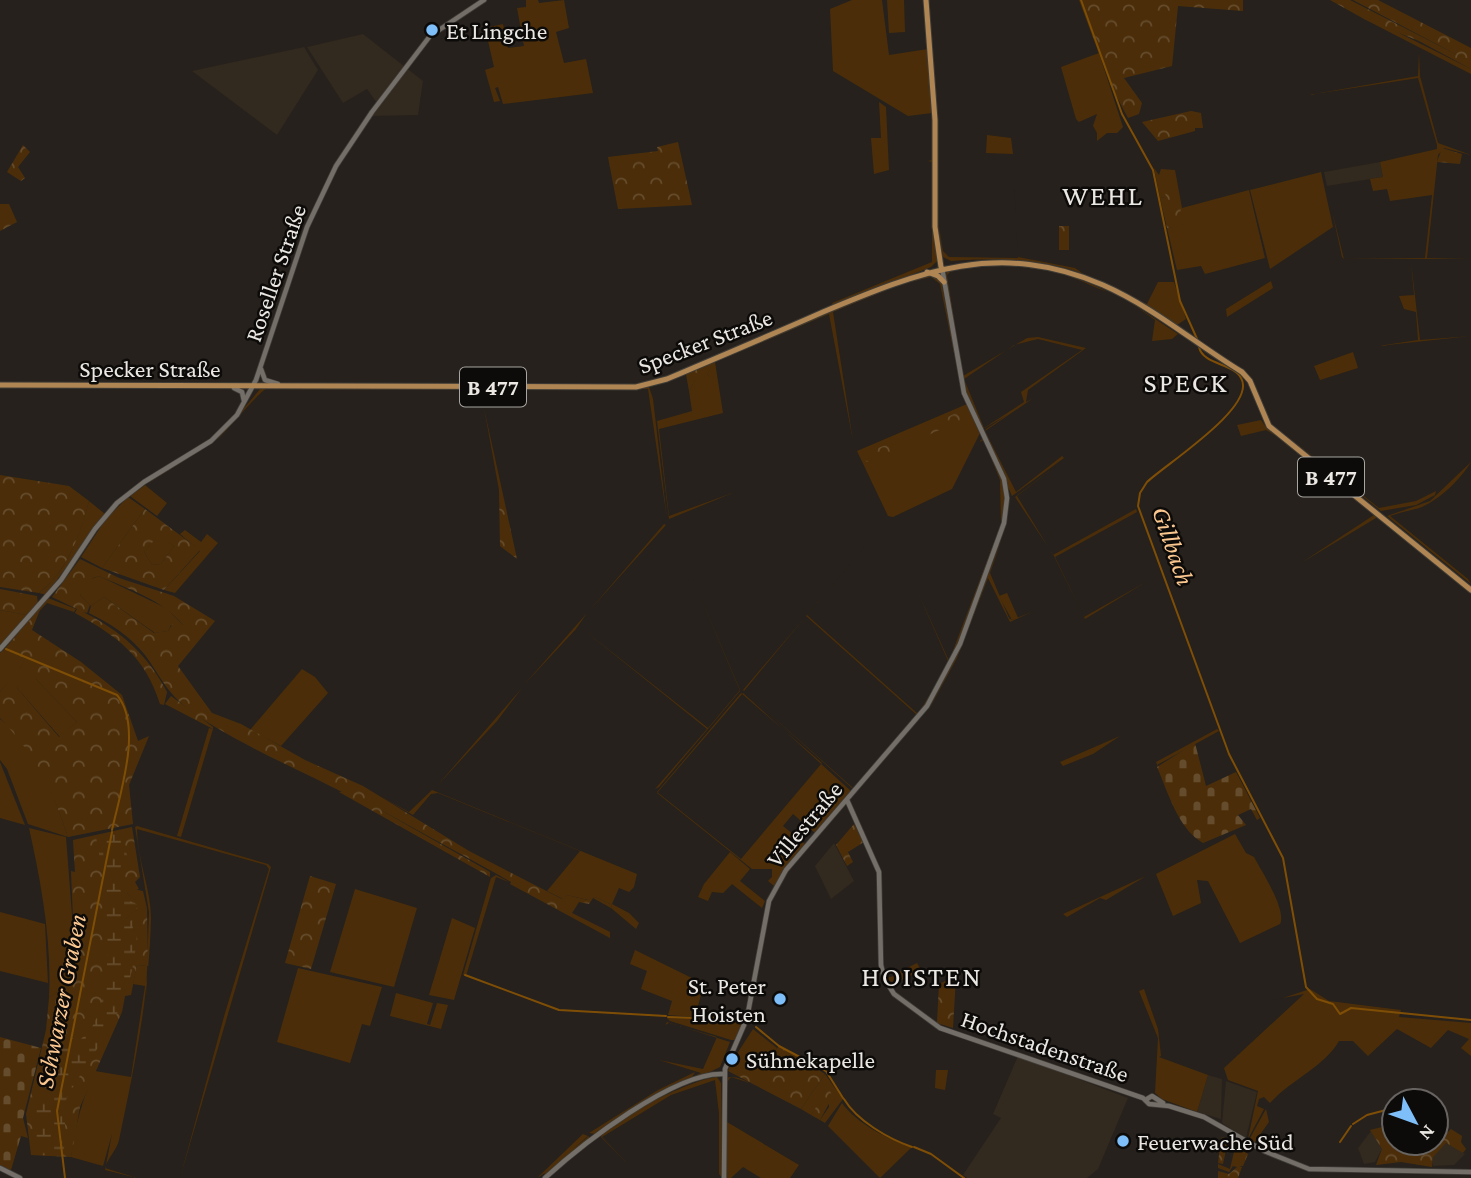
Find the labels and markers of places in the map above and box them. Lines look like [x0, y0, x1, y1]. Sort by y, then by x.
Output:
place label: Et Lingche [446, 17, 547, 44]
marker: Et Lingche [424, 22, 440, 38]
place label: St. Peter Hoisten [688, 972, 766, 1027]
marker: St. Peter Hoisten [772, 991, 788, 1007]
place label: Sühnekapelle [746, 1046, 875, 1073]
marker: Sühnekapelle [724, 1051, 740, 1067]
place label: Feuerwache Süd [1137, 1128, 1294, 1155]
marker: Feuerwache Süd [1115, 1133, 1131, 1149]

